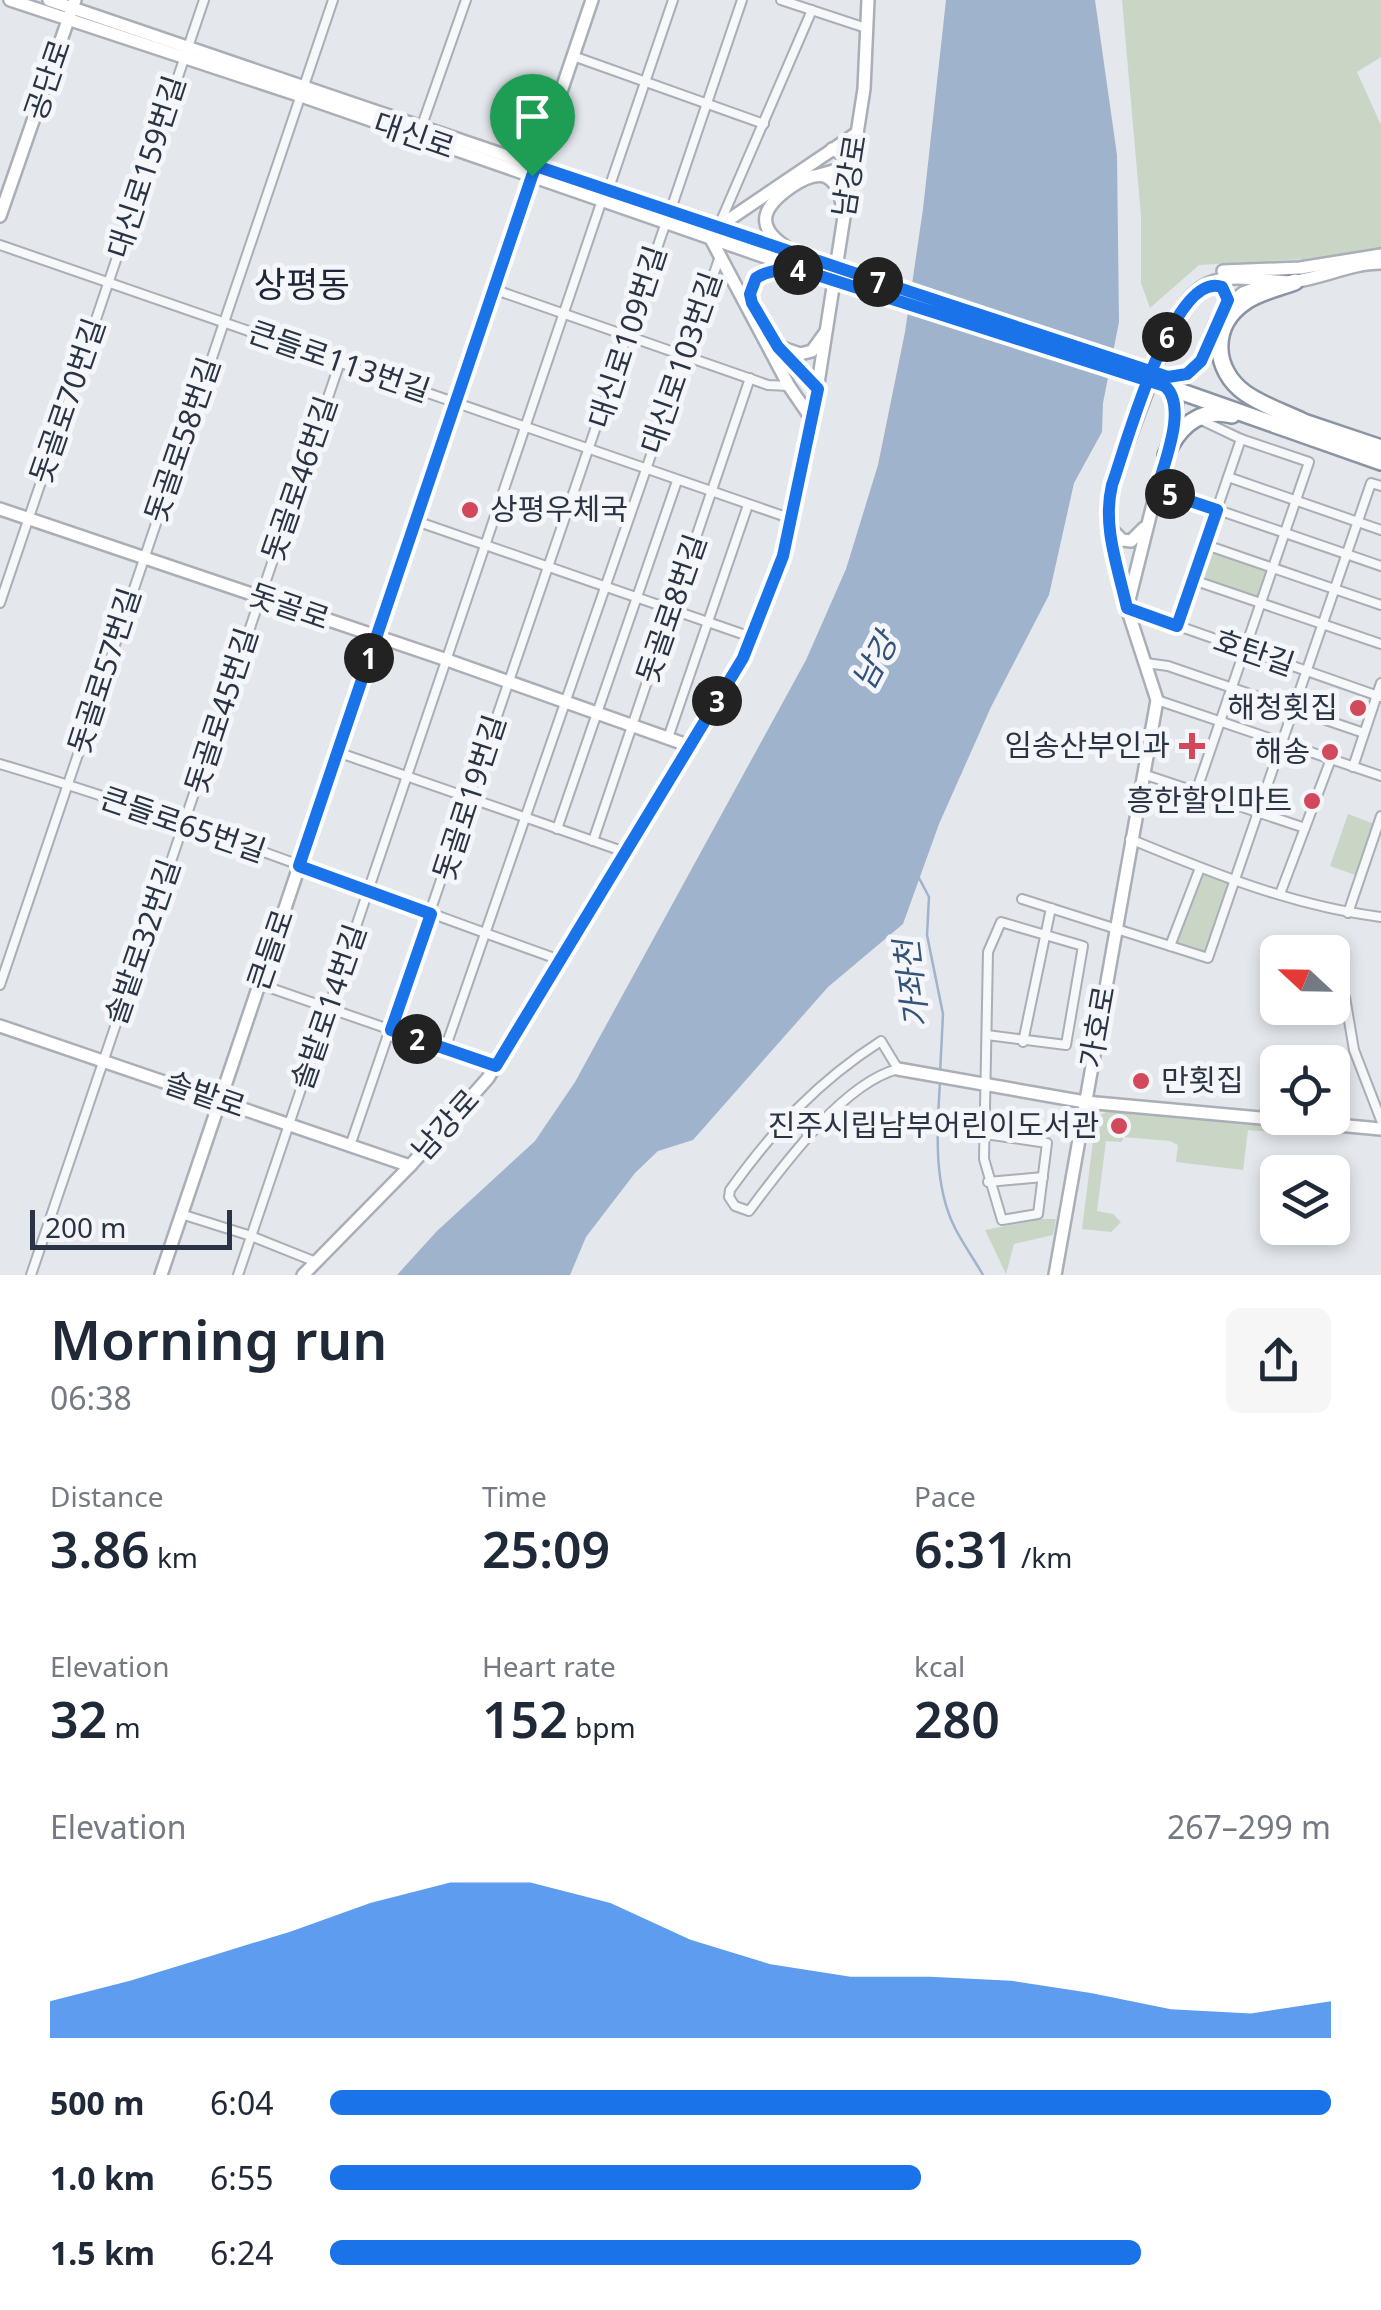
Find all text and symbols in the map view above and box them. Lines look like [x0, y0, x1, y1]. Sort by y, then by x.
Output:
street label: 공단로 [14, 34, 79, 125]
street label: 대신로159번길 [97, 70, 194, 263]
pin [490, 74, 575, 177]
icon: arrive [505, 89, 560, 144]
street label: 대신로 [369, 102, 460, 167]
street label: 남강로 [822, 132, 875, 220]
street label: 대신로109번길 [578, 240, 675, 433]
pin: 4 [773, 245, 823, 295]
text: 4 [790, 251, 806, 289]
pin: 7 [853, 257, 903, 307]
district label: 상평동 [254, 260, 350, 307]
text: 7 [870, 263, 886, 301]
street label: 대신로103번길 [630, 266, 731, 459]
street label: 큰들로113번길 [243, 310, 436, 411]
street label: 돗골로70번길 [19, 312, 114, 489]
pin: 6 [1142, 312, 1192, 362]
text: 6 [1159, 318, 1175, 356]
street label: 돗골로58번길 [134, 351, 229, 528]
street label: 돗골로46번길 [251, 390, 346, 567]
pin: 5 [1145, 469, 1195, 519]
text: 5 [1162, 475, 1178, 513]
place label: 상평우체국 [490, 488, 628, 529]
marker: 상평우체국 [459, 499, 481, 521]
street label: 돗골로8번길 [626, 528, 715, 689]
street label: 돗골로 [244, 573, 335, 638]
street label: 돗골로57번길 [57, 582, 150, 759]
street label: 호탄길 [1209, 619, 1300, 684]
water label: 남강 [841, 620, 909, 696]
street label: 돗골로45번길 [174, 622, 267, 799]
pin: 1 [344, 633, 394, 683]
text: 1 [361, 639, 377, 677]
pin: 3 [692, 676, 742, 726]
text: 3 [709, 682, 725, 720]
place label: 해청횟집 [1228, 686, 1338, 727]
marker: 해청횟집 [1347, 697, 1369, 719]
street label: 돗골로19번길 [422, 709, 515, 886]
place label: 임송산부인과 [1004, 724, 1170, 765]
place label: 해송 [1255, 730, 1310, 771]
marker: 임송산부인과 [1179, 733, 1205, 759]
marker: 해송 [1319, 741, 1341, 763]
street label: 큰들로65번길 [95, 776, 272, 871]
place label: 흥한할인마트 [1126, 779, 1292, 820]
marker: 흥한할인마트 [1301, 790, 1323, 812]
street label: 솔밭로32번길 [94, 853, 189, 1030]
street label: 큰들로 [237, 904, 302, 995]
street label: 솔밭로14번길 [280, 918, 375, 1095]
water label: 가좌천 [883, 934, 937, 1031]
north arrow [1260, 935, 1350, 1025]
map controls [1260, 935, 1350, 1245]
street label: 가호로 [1069, 982, 1124, 1071]
pin: 2 [392, 1014, 442, 1064]
text: 2 [409, 1020, 425, 1058]
button: locate [1260, 1045, 1350, 1135]
place label: 만횟집 [1161, 1059, 1244, 1100]
street label: 솔밭로 [160, 1061, 251, 1126]
marker: 만횟집 [1130, 1070, 1152, 1092]
street label: 남강로 [402, 1080, 488, 1168]
place label: 진주시립남부어린이도서관 [768, 1104, 1099, 1145]
marker: 진주시립남부어린이도서관 [1108, 1115, 1130, 1137]
button: layers [1260, 1155, 1350, 1245]
scale bar [30, 1205, 232, 1250]
text: 200 m [45, 1208, 127, 1246]
text: Morning run [50, 1301, 387, 1376]
button: share [1226, 1308, 1331, 1413]
text: 06:38 [50, 1376, 132, 1419]
text: Distance [50, 1477, 163, 1515]
text: Time [482, 1477, 547, 1515]
text: Pace [914, 1477, 976, 1515]
text: 3.86 [50, 1515, 150, 1583]
text: 25:09 [482, 1515, 610, 1583]
text: 6:31 [914, 1515, 1014, 1583]
text: km [150, 1538, 198, 1576]
text: /km [1014, 1538, 1072, 1576]
text: Elevation [50, 1647, 170, 1685]
text: Heart rate [482, 1647, 616, 1685]
text: kcal [914, 1647, 965, 1685]
text: 32 [50, 1685, 107, 1753]
text: 152 [482, 1685, 568, 1753]
text: 280 [914, 1685, 1000, 1753]
text: m [107, 1708, 141, 1746]
text: bpm [568, 1708, 636, 1746]
text: Elevation [50, 1805, 187, 1848]
text: 267–299 m [1167, 1805, 1331, 1848]
text: 500 m [50, 2081, 144, 2124]
text: 6:04 [210, 2081, 274, 2124]
text: 1.0 km [50, 2156, 155, 2199]
text: 6:55 [210, 2156, 274, 2199]
text: 1.5 km [50, 2231, 155, 2274]
text: 6:24 [210, 2231, 274, 2274]

